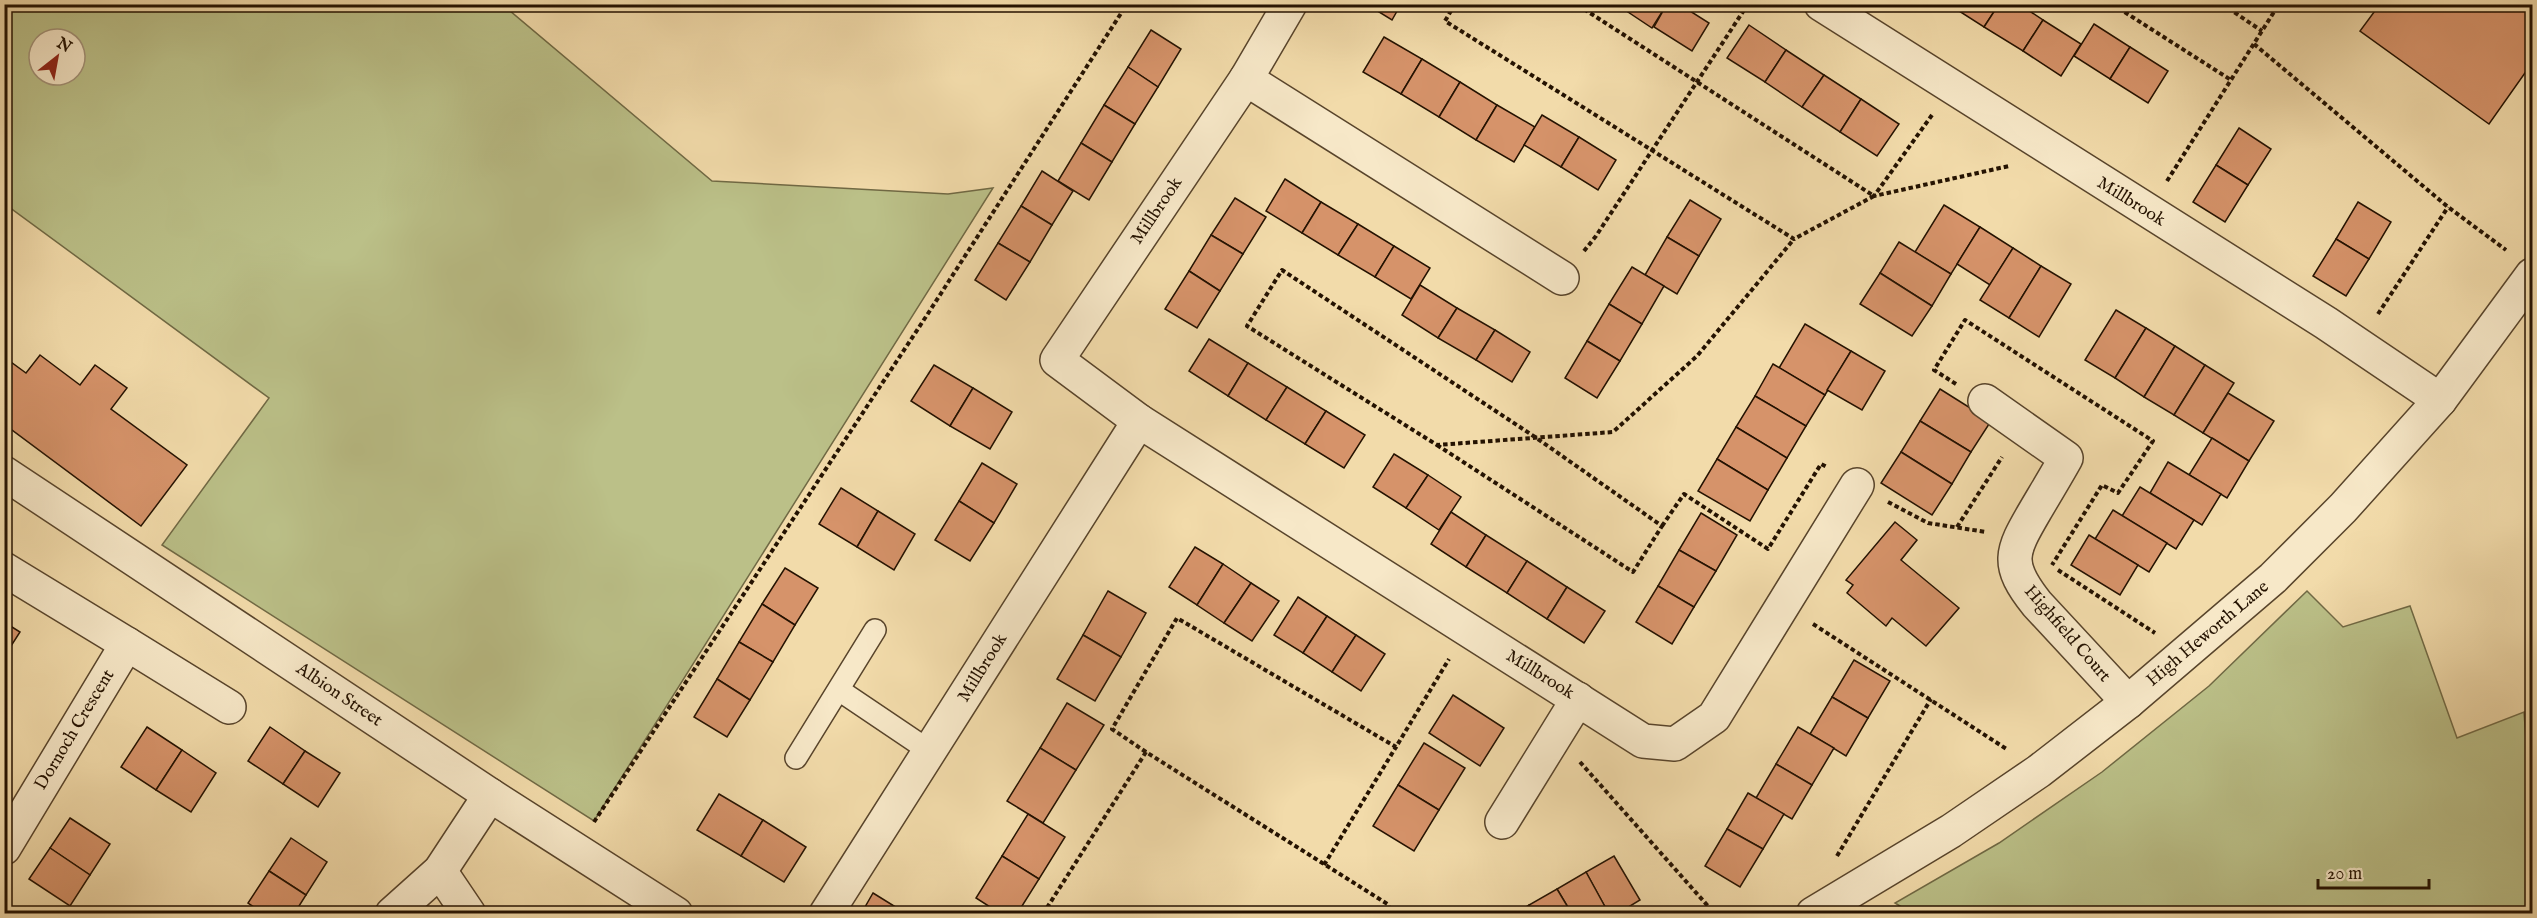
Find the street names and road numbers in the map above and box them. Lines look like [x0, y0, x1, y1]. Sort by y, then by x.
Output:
street label: Millbrook [1126, 172, 1188, 249]
street label: Millbrook [2092, 172, 2170, 232]
street label: High Heworth Lane [2142, 576, 2274, 692]
street label: Highfield Court [2019, 581, 2115, 687]
street label: Millbrook [953, 629, 1013, 707]
street label: Millbrook [1501, 645, 1579, 705]
street label: Albion Street [291, 657, 387, 732]
street label: Dornoch Crescent [30, 665, 120, 795]

